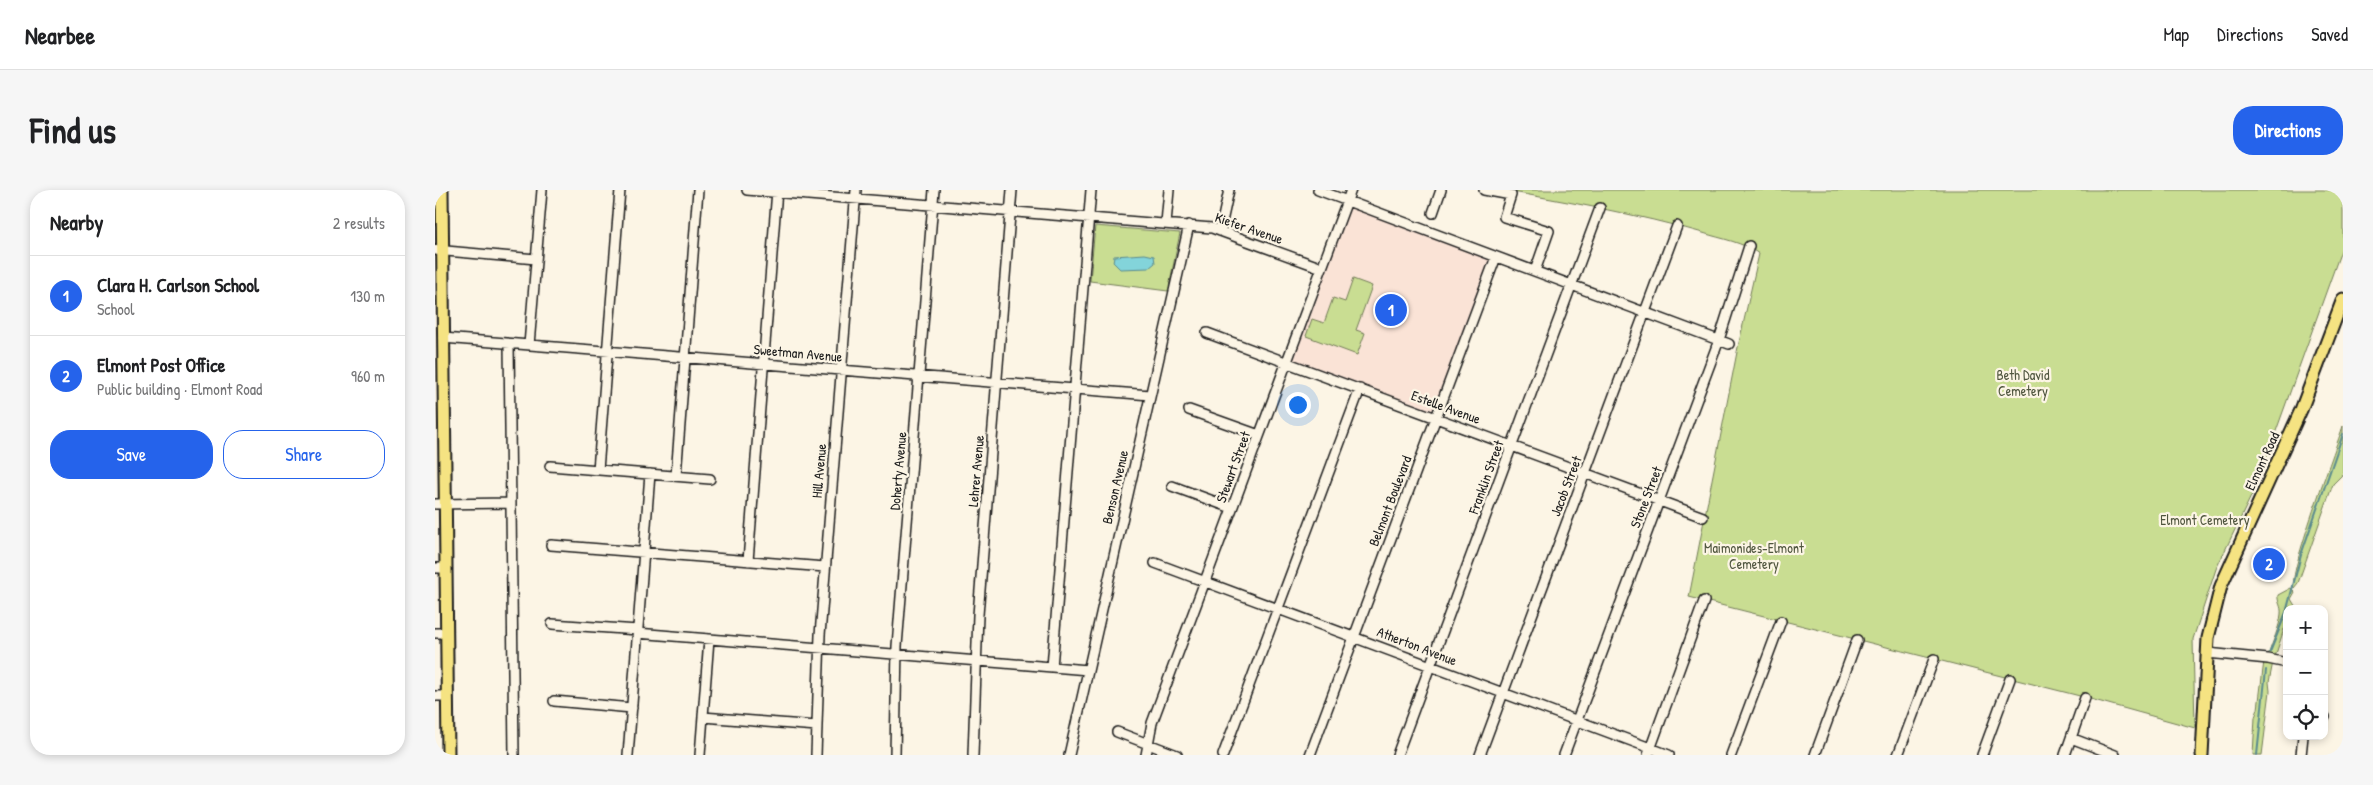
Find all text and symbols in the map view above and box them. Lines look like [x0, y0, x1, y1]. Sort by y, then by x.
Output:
text: Nearbee [25, 19, 95, 51]
text: Map [2164, 22, 2189, 47]
text: Directions [2217, 22, 2283, 47]
text: Saved [2311, 22, 2348, 47]
button: Directions [2233, 106, 2343, 155]
text: Find us [30, 107, 116, 154]
street label: Kiefer Avenue [1213, 207, 1286, 248]
text: Nearby [50, 208, 103, 237]
text: 2 results [333, 212, 385, 234]
text: Clara H. Carlson School [97, 272, 259, 298]
text: 1 [63, 285, 69, 307]
text: 130 m [350, 285, 385, 307]
pin: 1 [1375, 291, 1407, 329]
text: School [97, 298, 134, 320]
street label: Sweetman Avenue [753, 339, 844, 366]
text: Elmont Post Office [97, 352, 225, 378]
text: 2 [62, 365, 70, 387]
text: 960 m [351, 365, 385, 387]
park label: Beth David Cemetery [1997, 365, 2050, 401]
text: Public building · Elmont Road [97, 378, 262, 400]
street label: Estelle Avenue [1409, 385, 1484, 428]
your location [1285, 392, 1311, 418]
street label: Stewart Street [1211, 428, 1254, 505]
street label: Elmont Road [2240, 428, 2284, 493]
button: Save [50, 430, 213, 479]
button: Share [223, 430, 385, 479]
street label: Doherty Avenue [885, 431, 911, 511]
street label: Lehrer Avenue [963, 434, 988, 508]
street label: Franklin Street [1463, 437, 1508, 517]
street label: Hill Avenue [807, 443, 830, 499]
street label: Benson Avenue [1097, 448, 1132, 526]
street label: Belmont Boulevard [1364, 452, 1416, 549]
street label: Jacob Street [1545, 453, 1586, 519]
street label: Stone Street [1625, 463, 1666, 530]
park label: Elmont Cemetery [2160, 510, 2250, 530]
park label: Maimonides-Elmont Cemetery [1704, 538, 1804, 574]
pin: 2 [2253, 545, 2285, 583]
map controls [2283, 605, 2328, 740]
button: + [2283, 605, 2328, 650]
street label: Atherton Avenue [1375, 622, 1460, 670]
button: − [2283, 650, 2328, 695]
button: locate [2283, 695, 2328, 740]

